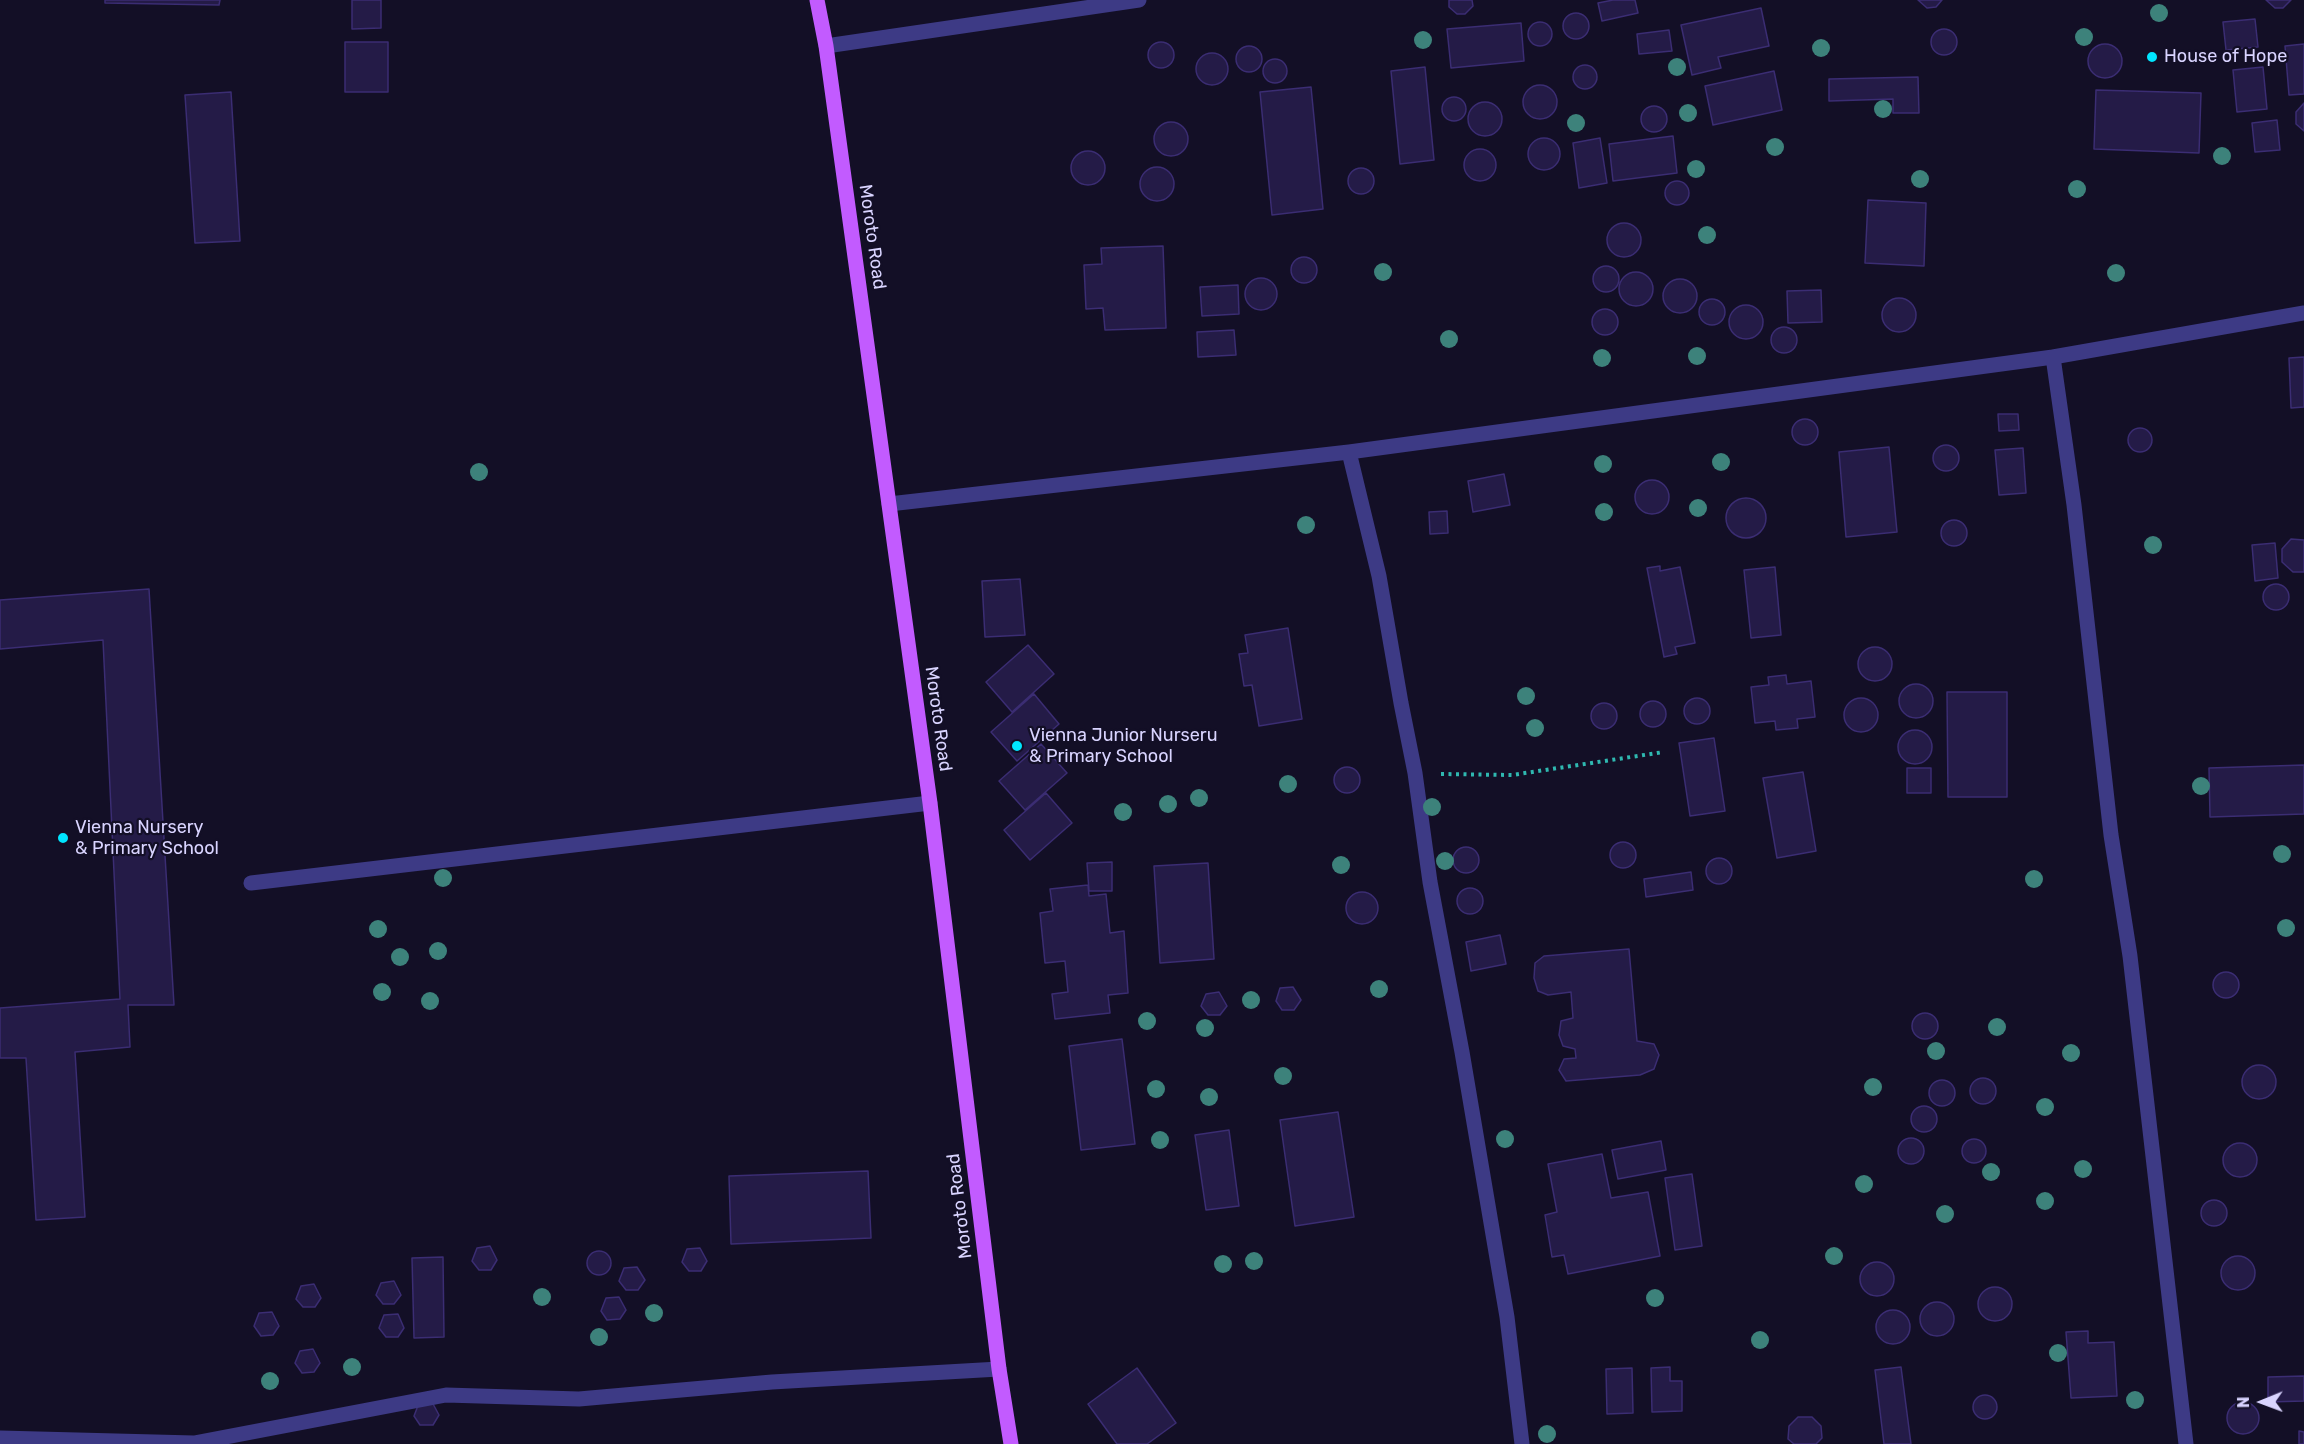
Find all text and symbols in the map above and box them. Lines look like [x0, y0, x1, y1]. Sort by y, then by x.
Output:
place label: House of Hope [2164, 46, 2287, 68]
marker: House of Hope [2145, 50, 2159, 64]
street label: Moroto Road [854, 183, 890, 291]
street label: Moroto Road [920, 665, 956, 773]
place label: Vienna Junior Nurseru & Primary School [1029, 725, 1217, 768]
marker: Vienna Junior Nurseru & Primary School [1010, 739, 1024, 753]
place label: Vienna Nursery & Primary School [75, 817, 219, 860]
marker: Vienna Nursery & Primary School [56, 831, 70, 845]
street label: Moroto Road [943, 1152, 977, 1260]
north arrow [2232, 1372, 2292, 1432]
text: N [2234, 1396, 2253, 1408]

